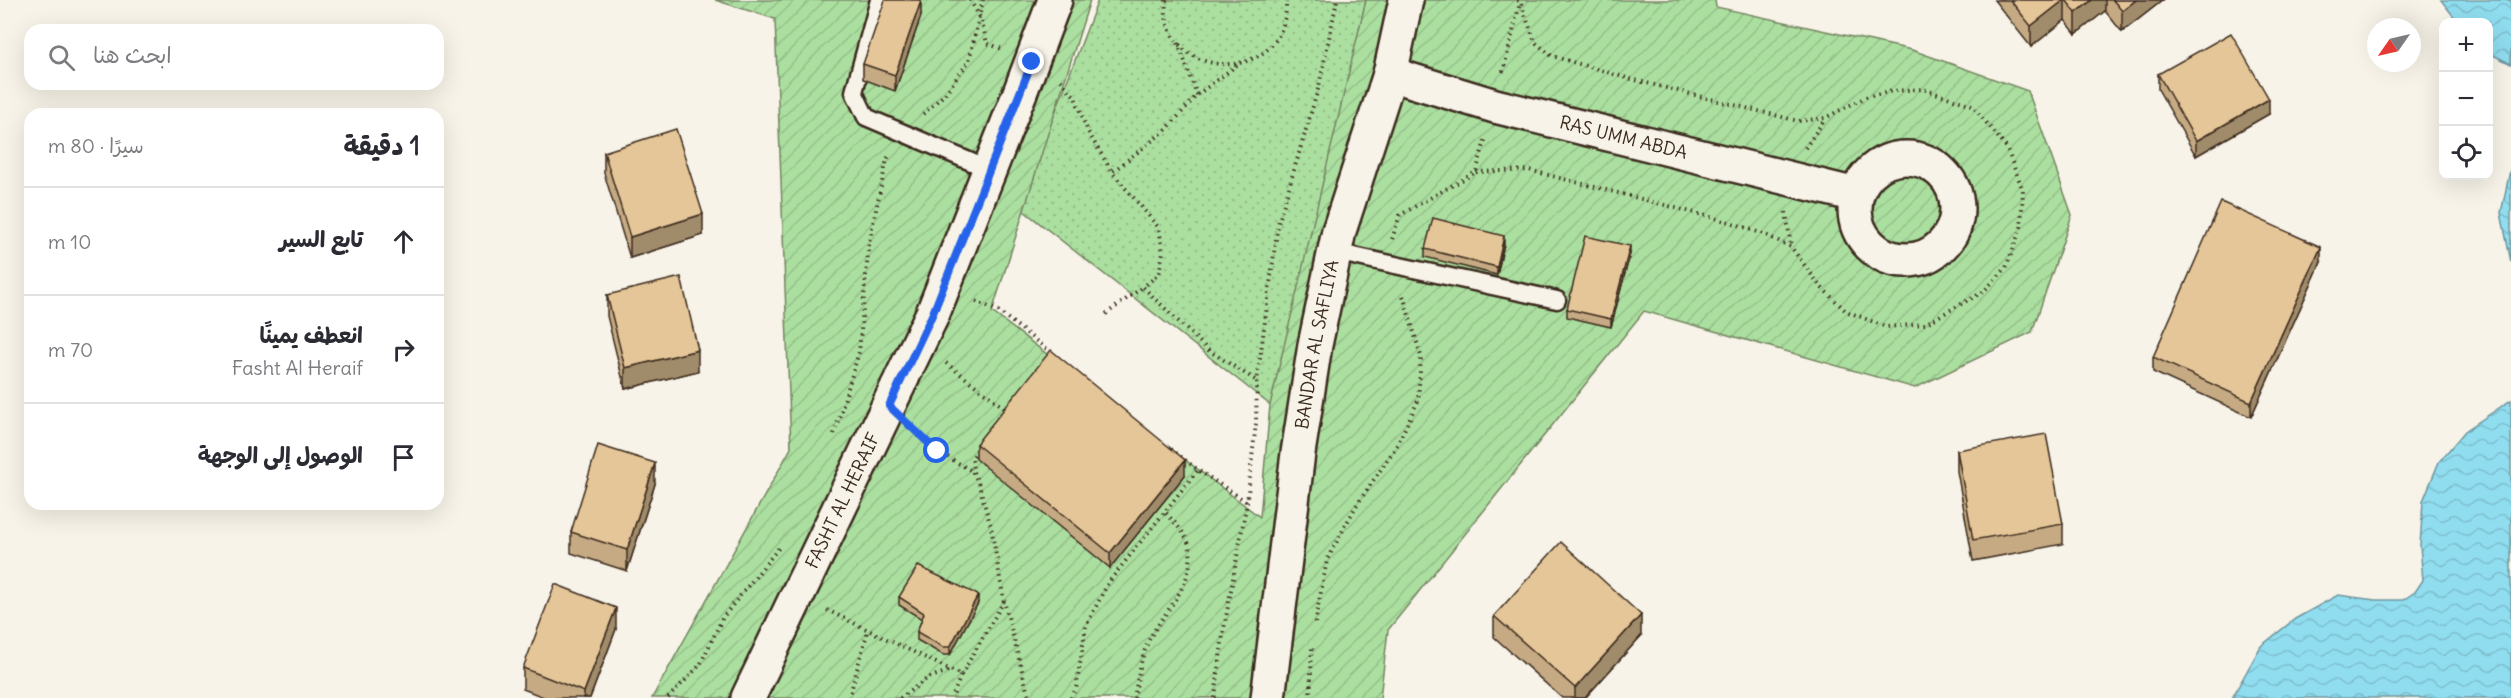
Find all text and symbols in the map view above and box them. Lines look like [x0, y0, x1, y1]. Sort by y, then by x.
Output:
north arrow [2367, 18, 2421, 72]
map controls [2439, 18, 2493, 180]
button: + [2439, 18, 2493, 72]
search box [24, 24, 444, 90]
icon: search [45, 41, 78, 74]
text: ابحث هنا [93, 41, 172, 69]
route end [1018, 48, 1044, 74]
button: − [2439, 72, 2493, 126]
street label: RAS UMM ABDA [1557, 110, 1690, 164]
button: locate [2439, 126, 2493, 180]
text: 1 دقيقة [344, 129, 420, 162]
text: سيرًا · 80 m [48, 133, 144, 158]
text: تابع السير [279, 225, 363, 253]
icon: ahead [387, 225, 420, 258]
text: 10 m [48, 229, 91, 254]
street label: BANDAR AL SAFLIYA [1290, 258, 1344, 431]
text: انعطف يمينًا [260, 321, 363, 349]
icon: right [387, 333, 420, 366]
text: 70 m [48, 337, 93, 362]
text: Fasht Al Heraif [232, 355, 363, 380]
street label: FASHT AL HERAIF [800, 429, 885, 572]
route start [923, 437, 949, 463]
text: الوصول إلى الوجهة [198, 441, 363, 469]
icon: arrive [387, 441, 420, 474]

